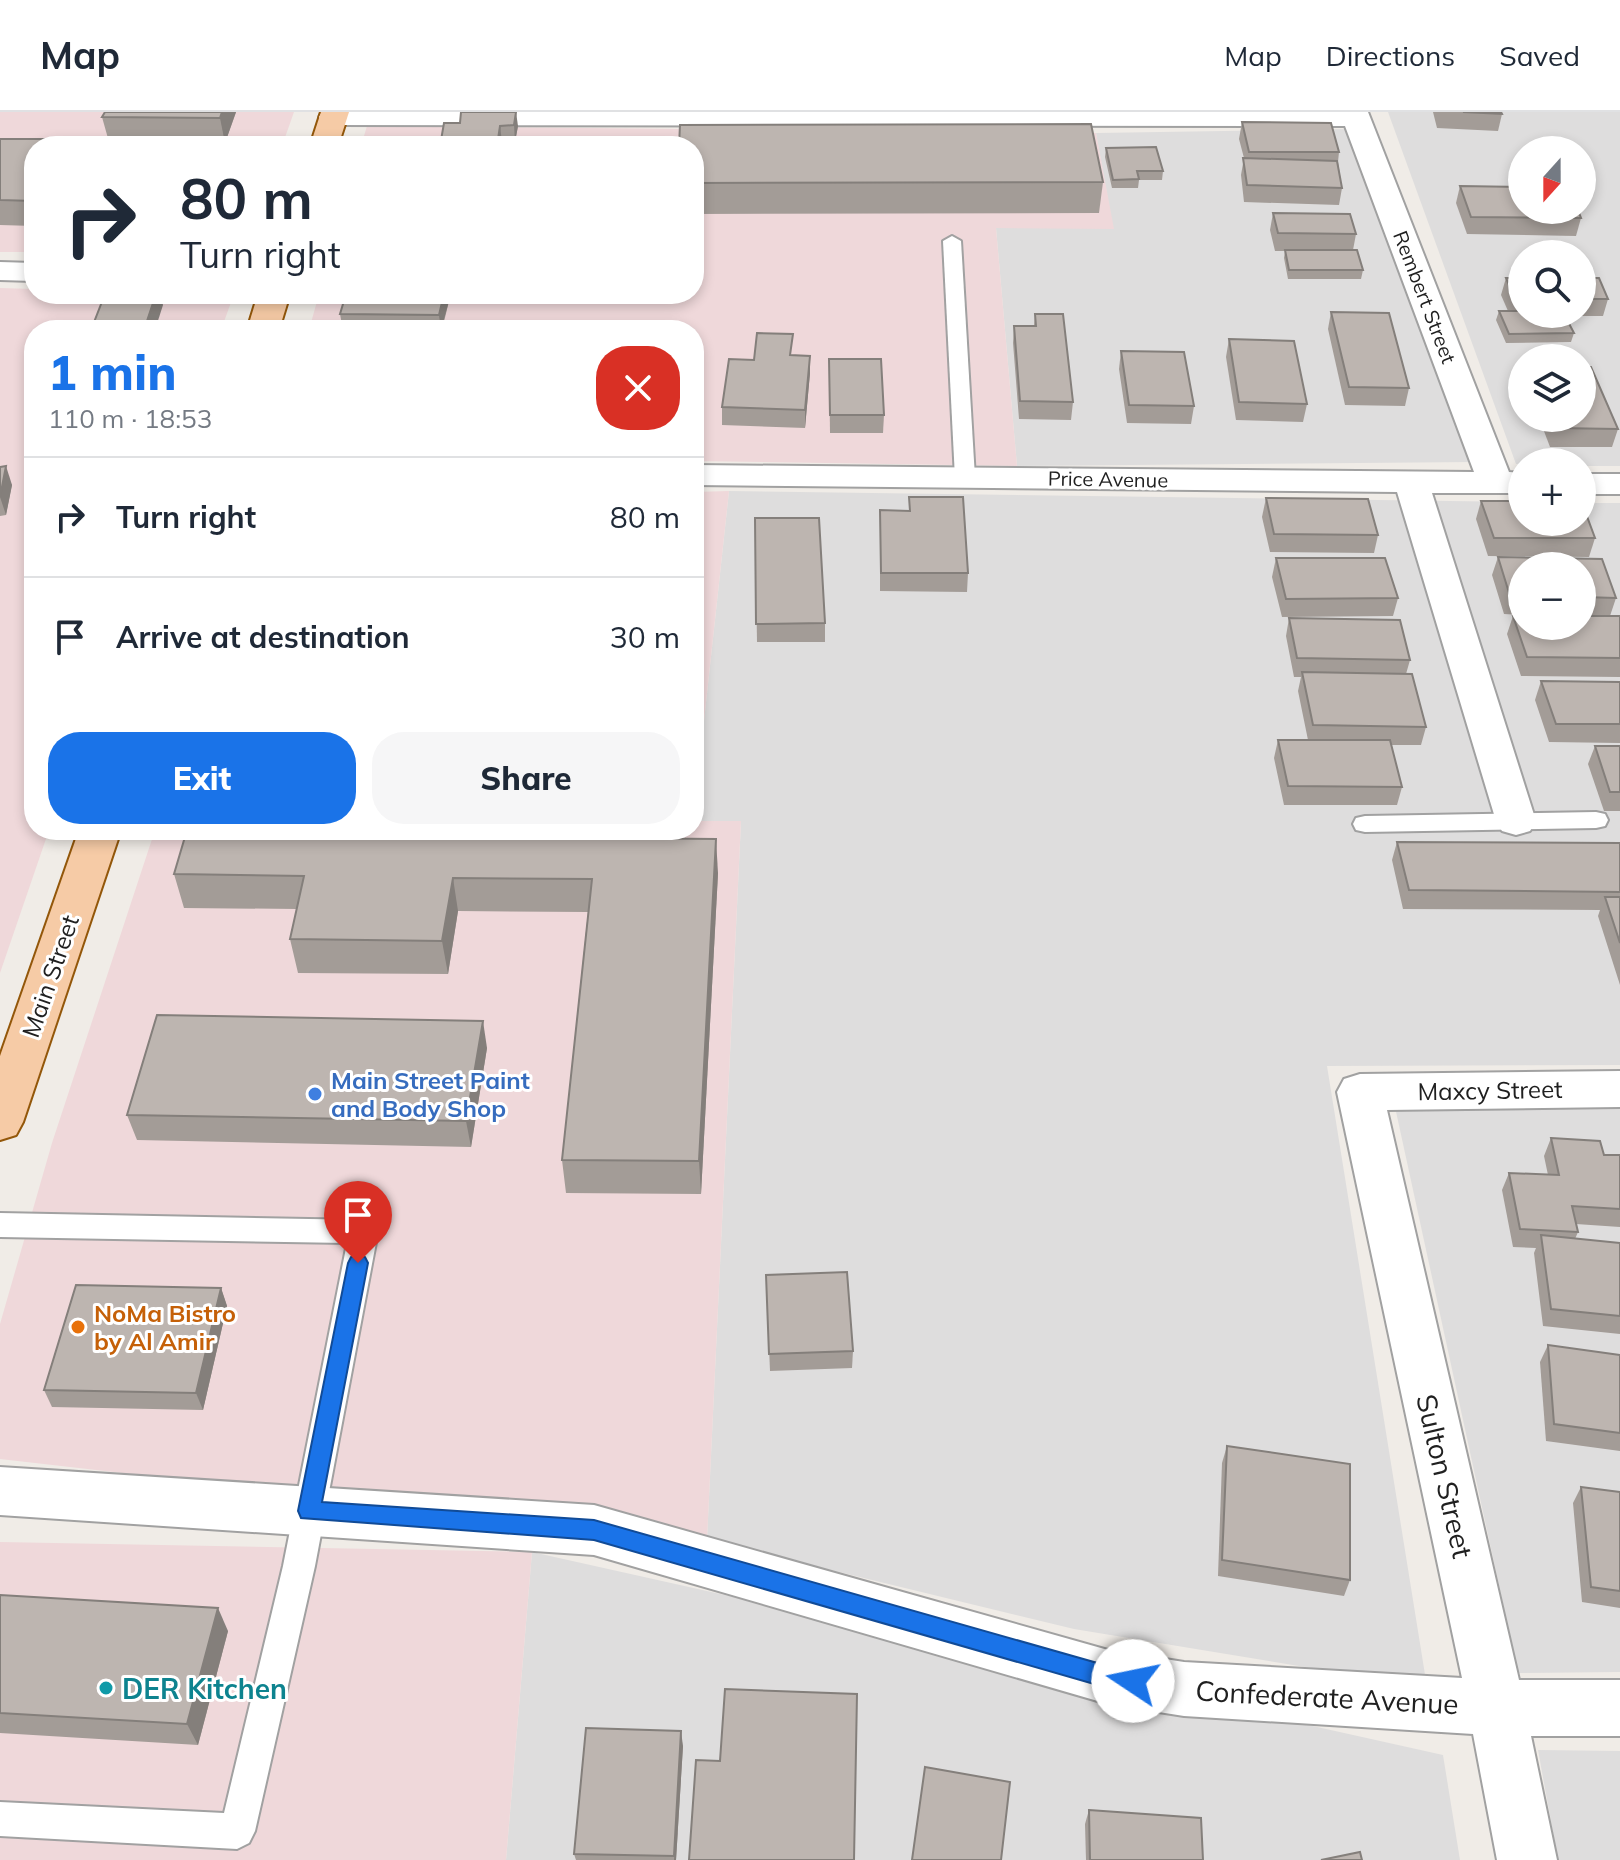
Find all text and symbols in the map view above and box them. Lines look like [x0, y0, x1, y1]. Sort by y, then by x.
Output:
text: Map [40, 31, 120, 79]
text: Map [1224, 38, 1282, 73]
text: Directions [1326, 38, 1455, 73]
text: Saved [1499, 38, 1580, 73]
north arrow [1508, 136, 1596, 224]
map controls [1508, 136, 1596, 640]
text: 80 m [180, 163, 313, 233]
icon: right [48, 168, 152, 272]
street label: Rembert Street [1388, 227, 1462, 367]
text: Turn right [180, 232, 341, 277]
button: search [1508, 240, 1596, 328]
text: 1 min [48, 342, 177, 402]
button: layers [1508, 344, 1596, 432]
button: close [596, 346, 680, 430]
text: 110 m · 18:53 [48, 402, 212, 435]
button: + [1508, 448, 1596, 536]
street label: Price Avenue [1048, 465, 1168, 493]
icon: right [48, 495, 92, 539]
text: Turn right [116, 498, 256, 536]
text: 80 m [610, 498, 680, 536]
button: − [1508, 552, 1596, 640]
icon: arrive [48, 615, 92, 659]
text: Arrive at destination [116, 618, 410, 656]
text: 30 m [610, 618, 680, 656]
button: Exit [48, 732, 356, 824]
button: Share [372, 732, 680, 824]
street label: Main Street [15, 911, 85, 1041]
place label: Main Street Paint and Body Shop [331, 1065, 530, 1123]
street label: Maxcy Street [1417, 1074, 1563, 1106]
marker: Main Street Paint and Body Shop [306, 1085, 324, 1103]
pin [324, 1181, 392, 1263]
icon: arrive [336, 1193, 380, 1237]
place label: NoMa Bistro by Al Amir [94, 1298, 236, 1356]
marker: NoMa Bistro by Al Amir [69, 1318, 87, 1336]
street label: Sulton Street [1409, 1391, 1481, 1562]
position arrow [1091, 1639, 1175, 1723]
place label: DER Kitchen [122, 1671, 287, 1706]
street label: Confederate Avenue [1195, 1673, 1459, 1721]
marker: DER Kitchen [97, 1679, 115, 1697]

